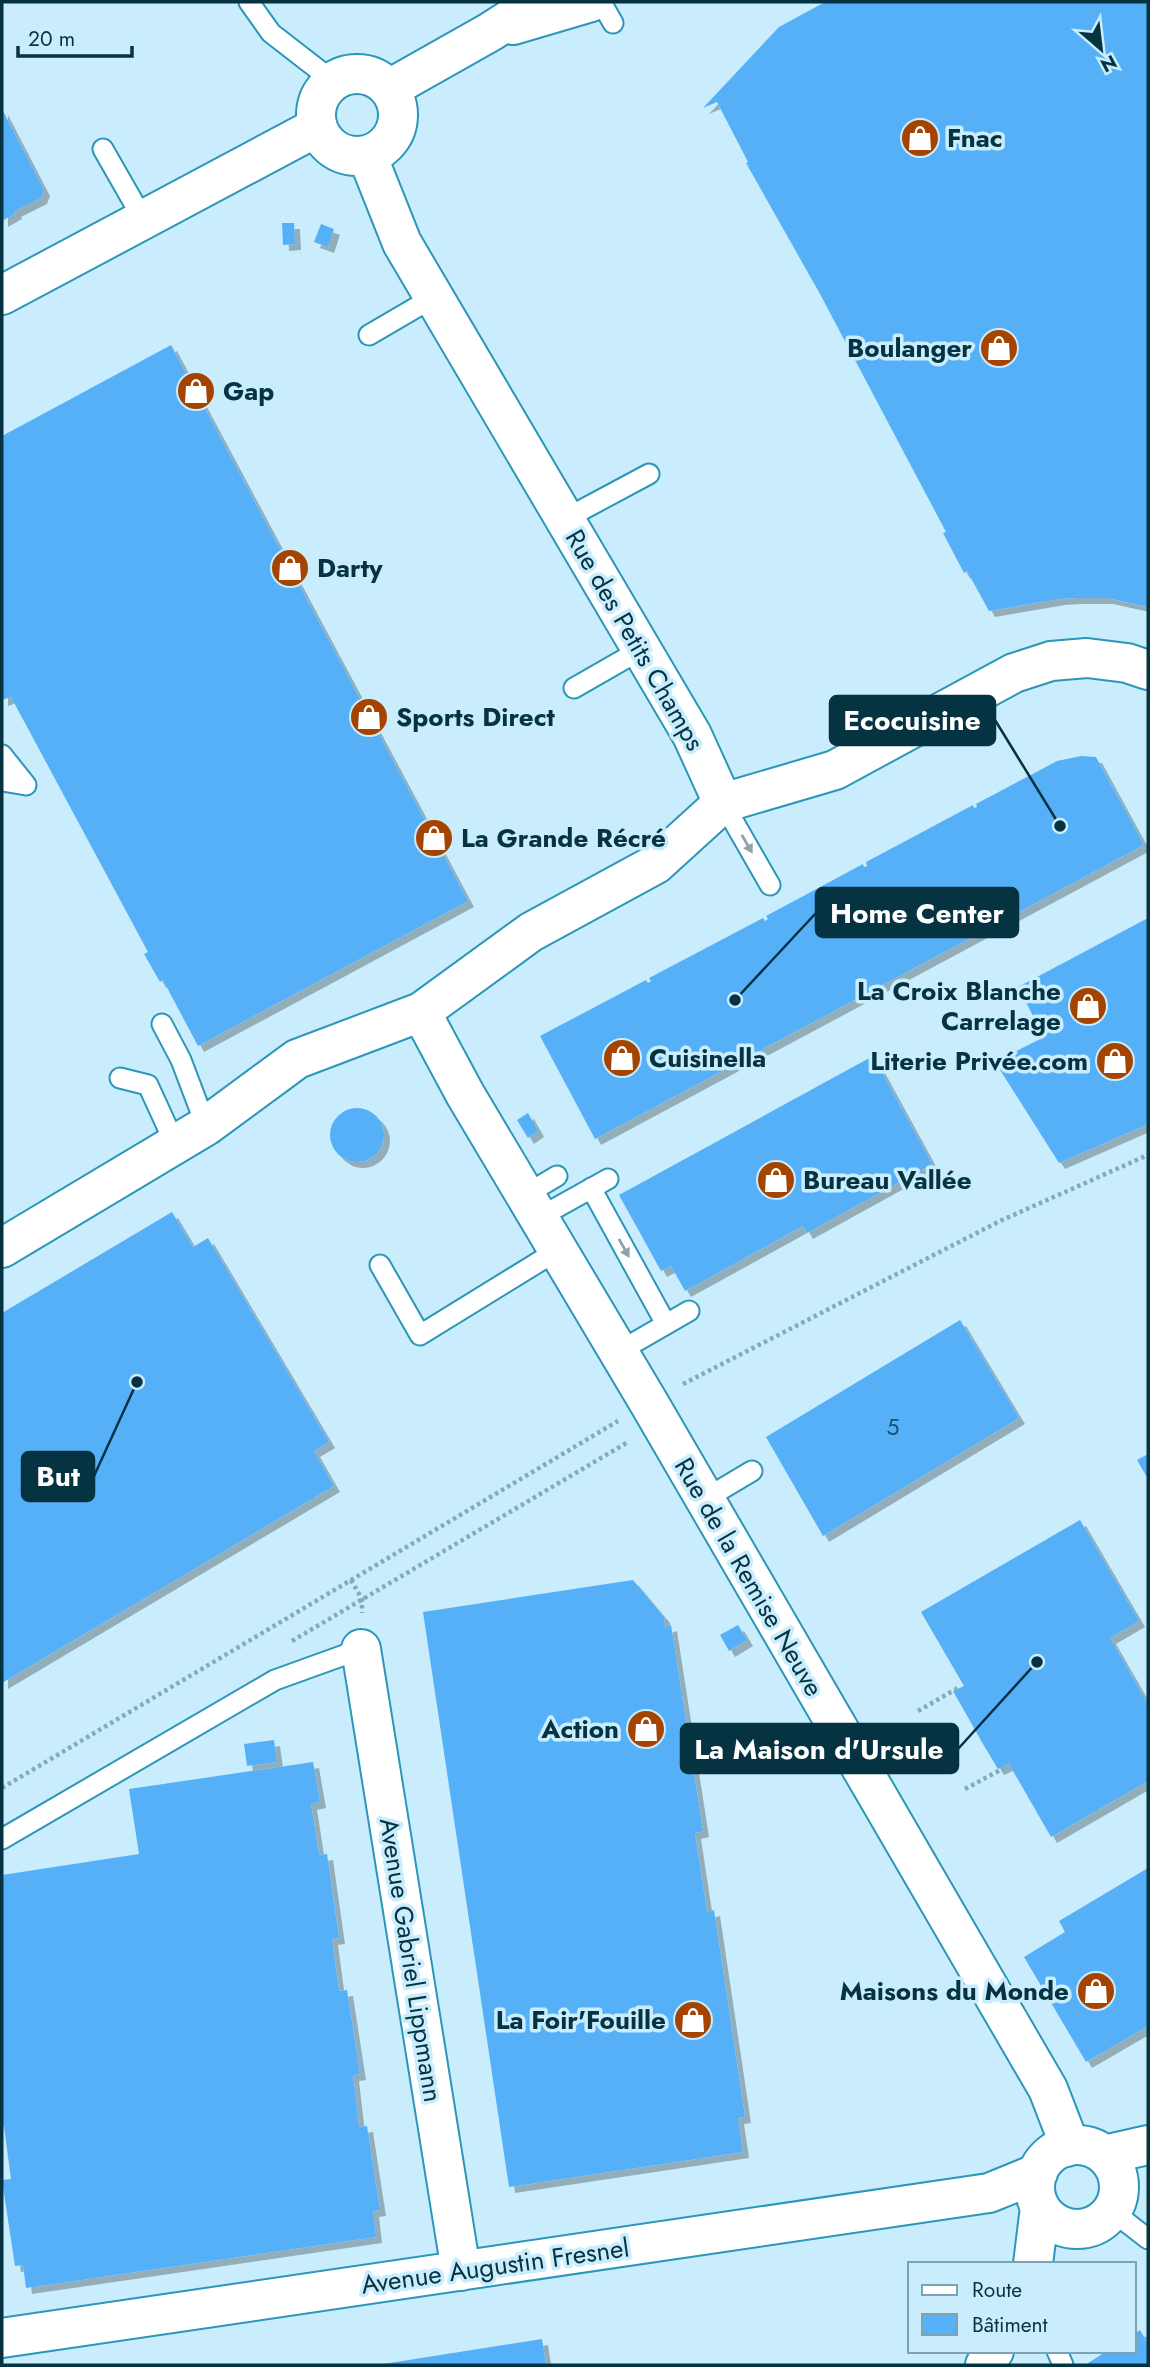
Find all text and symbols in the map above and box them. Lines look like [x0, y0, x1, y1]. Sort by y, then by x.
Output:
scale bar [18, 14, 131, 58]
north arrow [1066, 14, 1136, 84]
text: 20 m [28, 24, 75, 54]
text: N [1096, 48, 1122, 79]
shop icon: Fnac [899, 117, 941, 159]
place label: Fnac [947, 119, 1003, 157]
shop icon: Boulanger [978, 327, 1020, 369]
place label: Boulanger [847, 329, 972, 367]
shop icon: Gap [175, 370, 217, 412]
place label: Gap [223, 372, 274, 410]
street label: Rue des Petits Champs [556, 522, 714, 758]
shop icon: Darty [269, 547, 311, 589]
place label: Darty [317, 549, 383, 587]
shop icon: Sports Direct [348, 696, 390, 738]
callout: Ecocuisine [830, 696, 995, 745]
place label: Sports Direct [396, 698, 556, 736]
text: Ecocuisine [843, 700, 981, 741]
shop icon: La Grande Récré [413, 817, 455, 859]
place label: La Grande Récré [461, 819, 666, 857]
one-way arrow [741, 834, 753, 854]
callout: Home Center [816, 888, 1018, 937]
text: Home Center [830, 893, 1005, 934]
place label: La Croix Blanche Carrelage [857, 972, 1061, 1040]
shop icon: La Croix Blanche Carrelage [1067, 985, 1109, 1027]
shop icon: Cuisinella [601, 1037, 643, 1079]
place label: Cuisinella [649, 1039, 766, 1077]
shop icon: Literie Privée.com [1094, 1040, 1136, 1082]
place label: Literie Privée.com [870, 1042, 1088, 1080]
shop icon: Bureau Vallée [755, 1159, 797, 1201]
place label: Bureau Vallée [803, 1161, 972, 1199]
one-way arrow [618, 1238, 630, 1258]
house number: 5 [887, 1410, 900, 1444]
street label: Rue de la Remise Neuve [665, 1451, 833, 1703]
callout: But [22, 1452, 94, 1501]
text: But [36, 1456, 80, 1497]
shop icon: Action [625, 1708, 667, 1750]
place label: Action [540, 1710, 619, 1748]
callout: La Maison d'Ursule [681, 1724, 958, 1773]
text: La Maison d'Ursule [694, 1729, 944, 1770]
street label: Avenue Gabriel Lippmann [370, 1815, 452, 2105]
shop icon: Maisons du Monde [1075, 1970, 1117, 2012]
place label: Maisons du Monde [840, 1972, 1069, 2010]
shop icon: La Foir'Fouille [672, 1999, 714, 2041]
place label: La Foir'Fouille [496, 2001, 666, 2039]
street label: Avenue Augustin Fresnel [358, 2228, 632, 2304]
legend [908, 2262, 1136, 2353]
text: Route [972, 2275, 1022, 2305]
text: Bâtiment [972, 2310, 1048, 2340]

